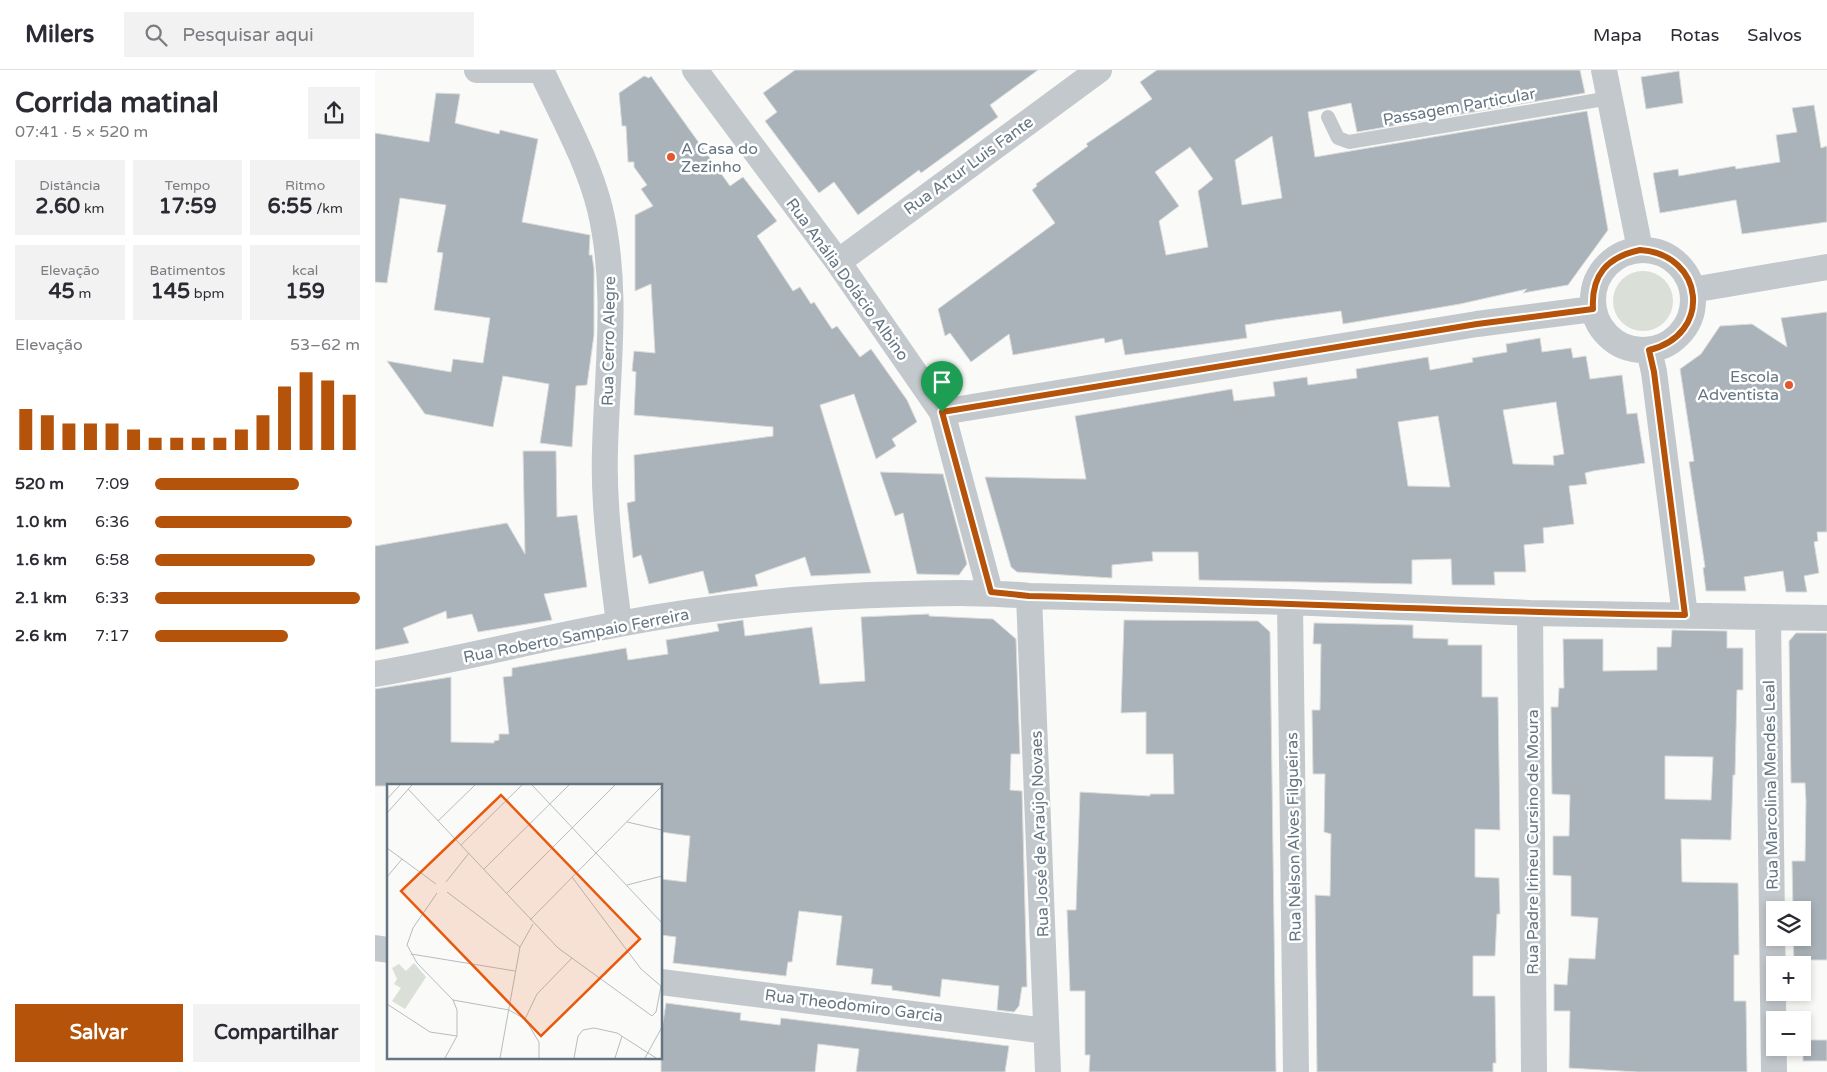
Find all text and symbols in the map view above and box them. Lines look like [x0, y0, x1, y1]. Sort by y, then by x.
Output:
search box [124, 12, 474, 57]
text: Milers [25, 20, 94, 49]
icon: search [142, 21, 170, 49]
text: Pesquisar aqui [182, 24, 314, 46]
text: Mapa [1593, 24, 1642, 46]
text: Rotas [1670, 24, 1719, 46]
text: Salvos [1747, 24, 1802, 46]
street label: Passagem Particular [1381, 84, 1538, 130]
text: Corrida matinal [15, 86, 219, 120]
button: share [308, 87, 360, 139]
street label: Rua Artur Luis Fante [900, 112, 1037, 220]
text: 07:41 · 5 × 520 m [15, 122, 148, 142]
place label: A Casa do Zezinho [681, 139, 758, 177]
marker: A Casa do Zezinho [665, 151, 677, 163]
text: Distância [39, 177, 100, 194]
text: Tempo [165, 177, 210, 194]
text: Ritmo [285, 177, 325, 194]
text: 2.60 [35, 194, 80, 219]
text: 17:59 [158, 194, 217, 219]
text: 6:55 [267, 194, 313, 219]
street label: Rua Anália Dolácio Albino [781, 194, 913, 365]
text: km [80, 200, 104, 217]
text: /km [313, 200, 343, 217]
text: Elevação [40, 262, 99, 279]
text: Batimentos [150, 262, 225, 279]
text: kcal [292, 262, 318, 279]
street label: Rua Cerro Alegre [598, 276, 620, 406]
text: 45 [48, 279, 75, 304]
text: 145 [151, 279, 190, 304]
text: 159 [285, 279, 325, 304]
text: m [75, 285, 91, 302]
text: bpm [190, 285, 224, 302]
text: Elevação [15, 335, 83, 355]
text: 53–62 m [290, 335, 360, 355]
pin [921, 361, 963, 412]
place label: Escola Adventista [1697, 367, 1779, 405]
icon: arrive [928, 368, 956, 396]
marker: Escola Adventista [1783, 379, 1795, 391]
text: 520 m [15, 474, 64, 494]
text: 7:09 [95, 474, 129, 494]
text: 1.0 km [15, 512, 67, 532]
text: 6:36 [95, 512, 129, 532]
text: 1.6 km [15, 550, 67, 570]
text: 6:58 [95, 550, 129, 570]
text: 2.1 km [15, 588, 67, 608]
text: 6:33 [95, 588, 129, 608]
street label: Rua Roberto Sampaio Ferreira [462, 604, 691, 668]
text: 2.6 km [15, 626, 67, 646]
text: 7:17 [95, 626, 129, 646]
street label: Rua Marcolina Mendes Leal [1759, 680, 1783, 890]
street label: Rua Padre Irineu Cursino de Moura [1523, 709, 1543, 975]
street label: Rua José de Araújo Novaes [1026, 730, 1054, 938]
street label: Rua Nélson Alves Filgueiras [1282, 732, 1306, 942]
inset map [387, 784, 663, 1060]
map controls [1766, 901, 1811, 1056]
button: layers [1766, 901, 1811, 946]
button: + [1766, 956, 1811, 1001]
street label: Rua Theodomiro Garcia [764, 985, 944, 1027]
button: Salvar [15, 1004, 183, 1062]
button: Compartilhar [193, 1004, 360, 1062]
button: − [1766, 1011, 1811, 1056]

